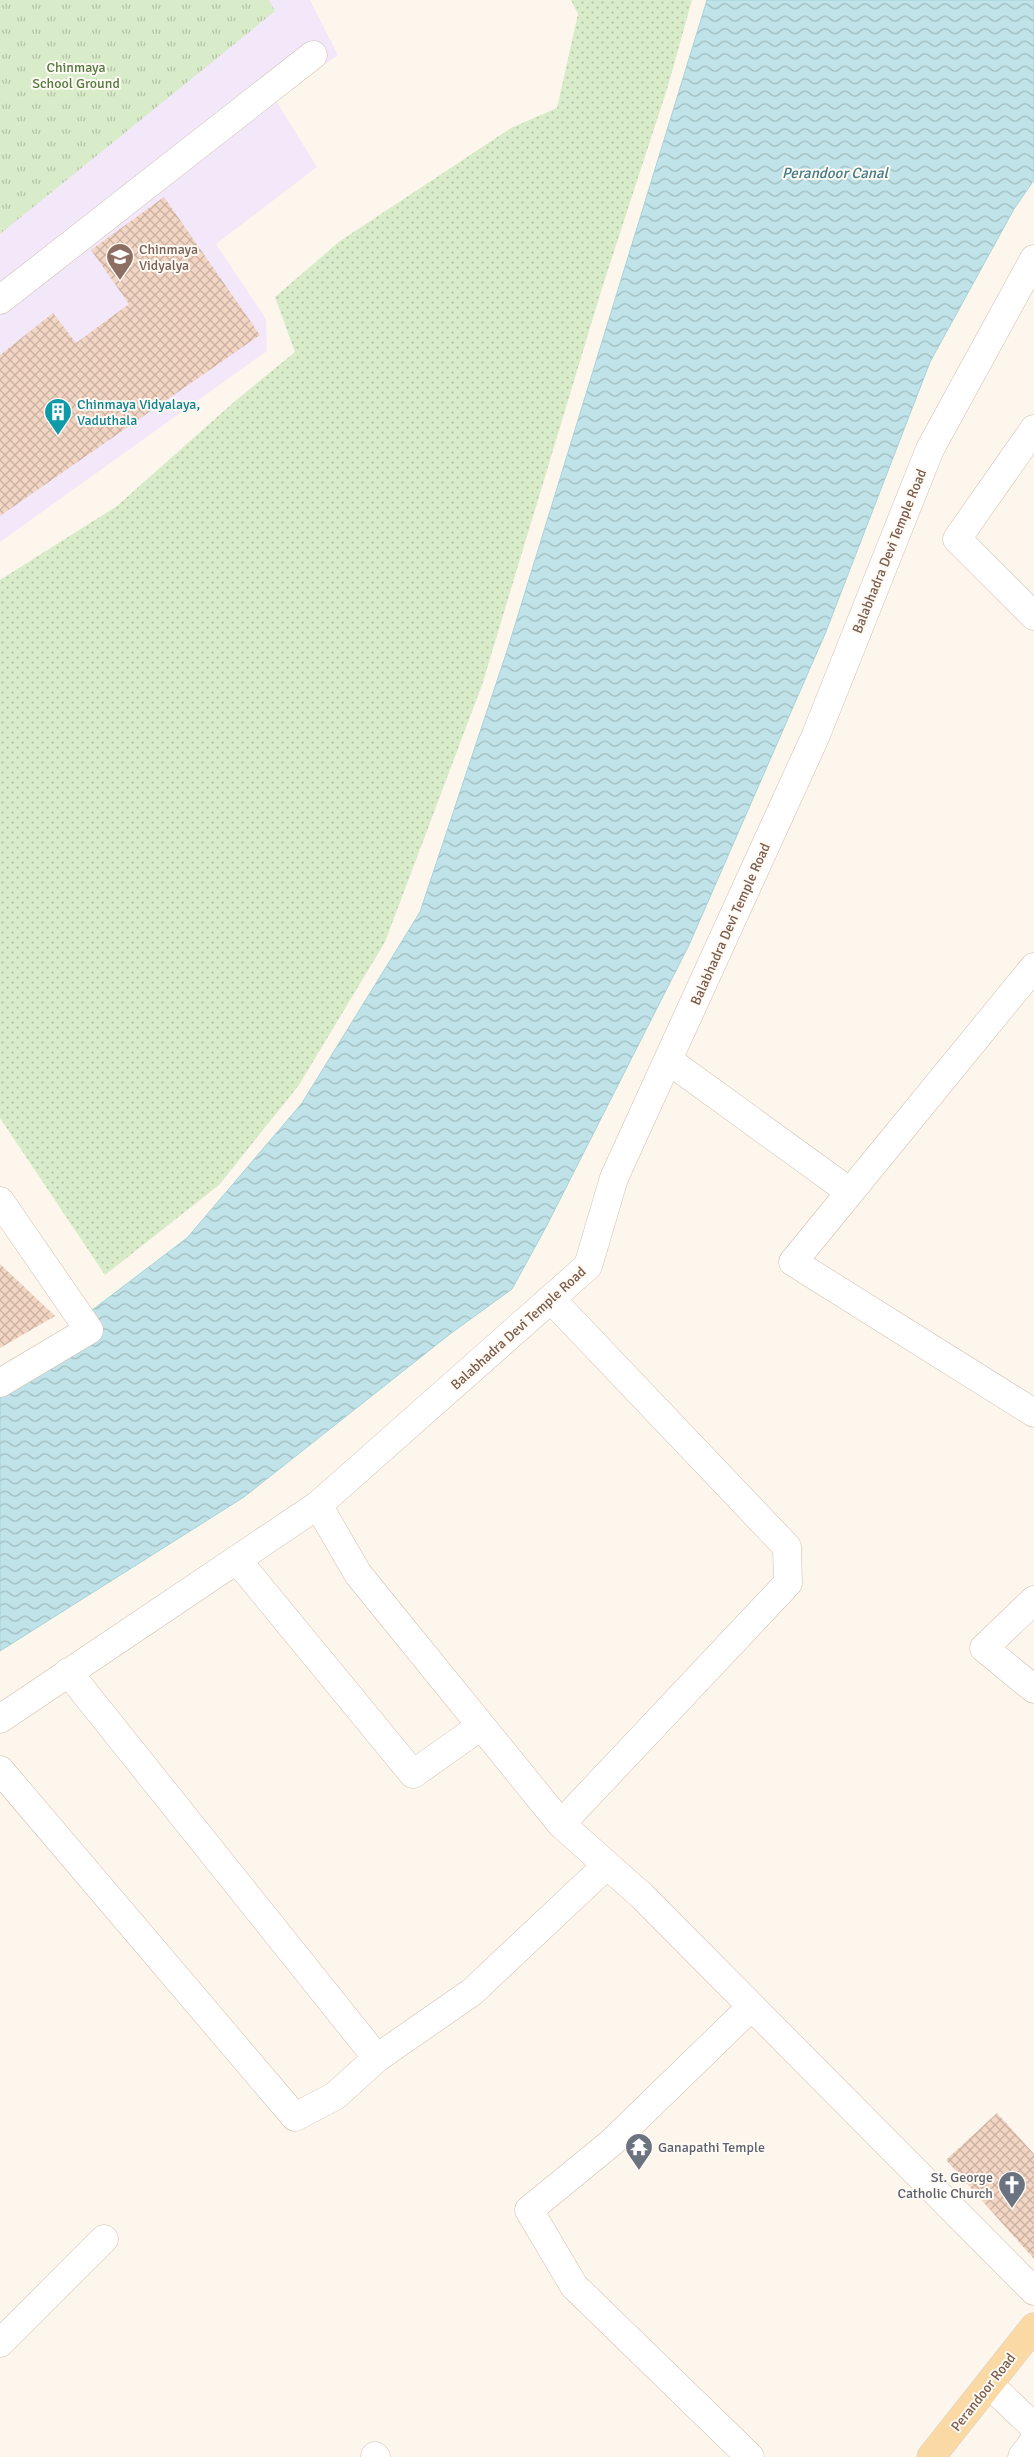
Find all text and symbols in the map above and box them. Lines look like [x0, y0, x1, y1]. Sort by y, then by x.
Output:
park label: Chinmaya School Ground [32, 59, 120, 92]
water label: Perandoor Canal [782, 164, 890, 182]
place label: Chinmaya Vidyalya [139, 241, 198, 274]
school or university icon: Chinmaya Vidyalya [105, 242, 135, 281]
place label: Chinmaya Vidyalaya, Vaduthala [77, 396, 200, 429]
building icon: Chinmaya Vidyalaya, Vaduthala [43, 397, 73, 436]
street label: Balabhadra Devi Temple Road [849, 466, 930, 636]
street label: Balabhadra Devi Temple Road [687, 840, 774, 1008]
street label: Balabhadra Devi Temple Road [447, 1263, 589, 1394]
temple icon: Ganapathi Temple [624, 2132, 654, 2171]
place label: Ganapathi Temple [658, 2139, 765, 2156]
place label: St. George Catholic Church [898, 2169, 993, 2202]
church icon: St. George Catholic Church [997, 2170, 1027, 2209]
street label: Perandoor Road [948, 2350, 1019, 2435]

